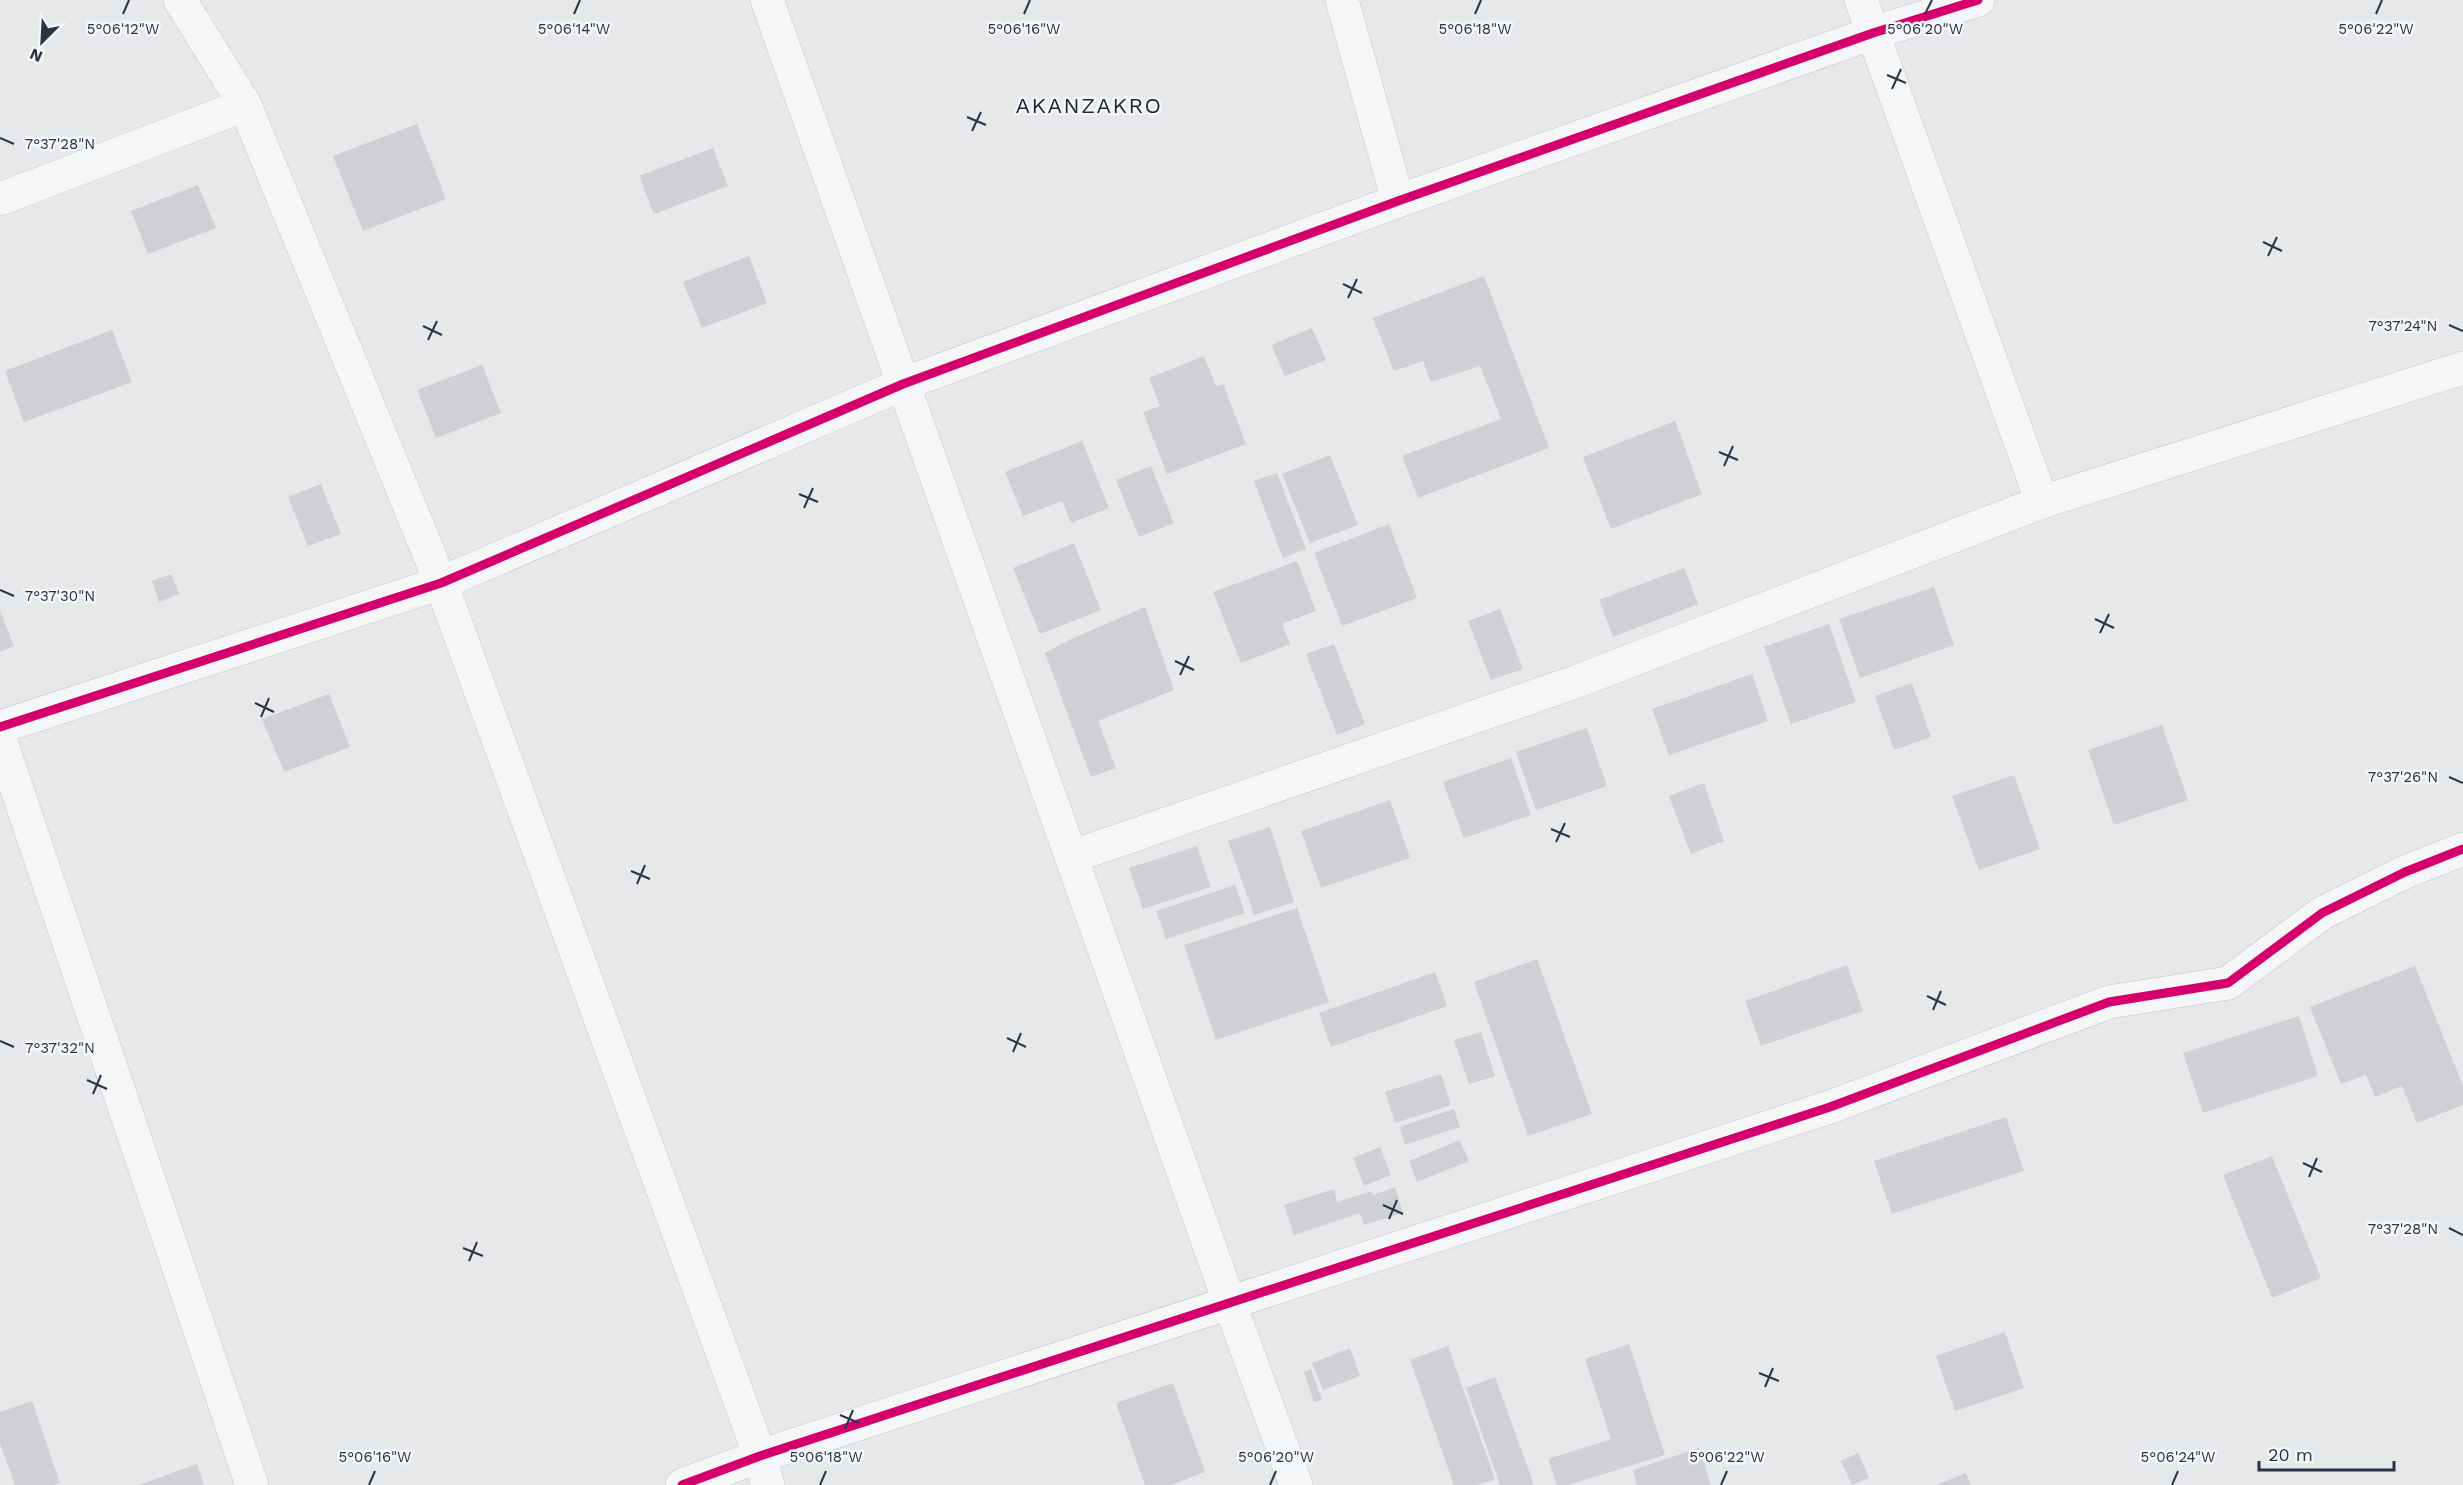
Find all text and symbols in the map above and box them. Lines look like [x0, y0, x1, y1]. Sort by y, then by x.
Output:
north arrow [12, 12, 72, 72]
text: 5°06'12"W [87, 20, 159, 38]
text: 5°06'14"W [538, 20, 610, 38]
text: 5°06'16"W [987, 20, 1061, 38]
text: 5°06'18"W [1438, 20, 1512, 38]
text: 5°06'20"W [1887, 20, 1963, 38]
text: 5°06'22"W [2338, 20, 2414, 38]
text: N [27, 44, 45, 66]
district label: AKANZAKRO [1016, 93, 1162, 118]
text: 7°37'28"N [25, 135, 95, 153]
text: 7°37'24"N [2368, 317, 2438, 335]
text: 7°37'30"N [25, 587, 95, 605]
text: 7°37'26"N [2368, 768, 2438, 786]
text: 7°37'32"N [25, 1039, 95, 1057]
text: 7°37'28"N [2368, 1220, 2438, 1238]
scale bar [2259, 1434, 2394, 1472]
text: 20 m [2268, 1444, 2313, 1465]
text: 5°06'16"W [338, 1448, 412, 1466]
text: 5°06'18"W [789, 1448, 863, 1466]
text: 5°06'20"W [1238, 1448, 1314, 1466]
text: 5°06'22"W [1689, 1448, 1765, 1466]
text: 5°06'24"W [2141, 1448, 2215, 1466]

